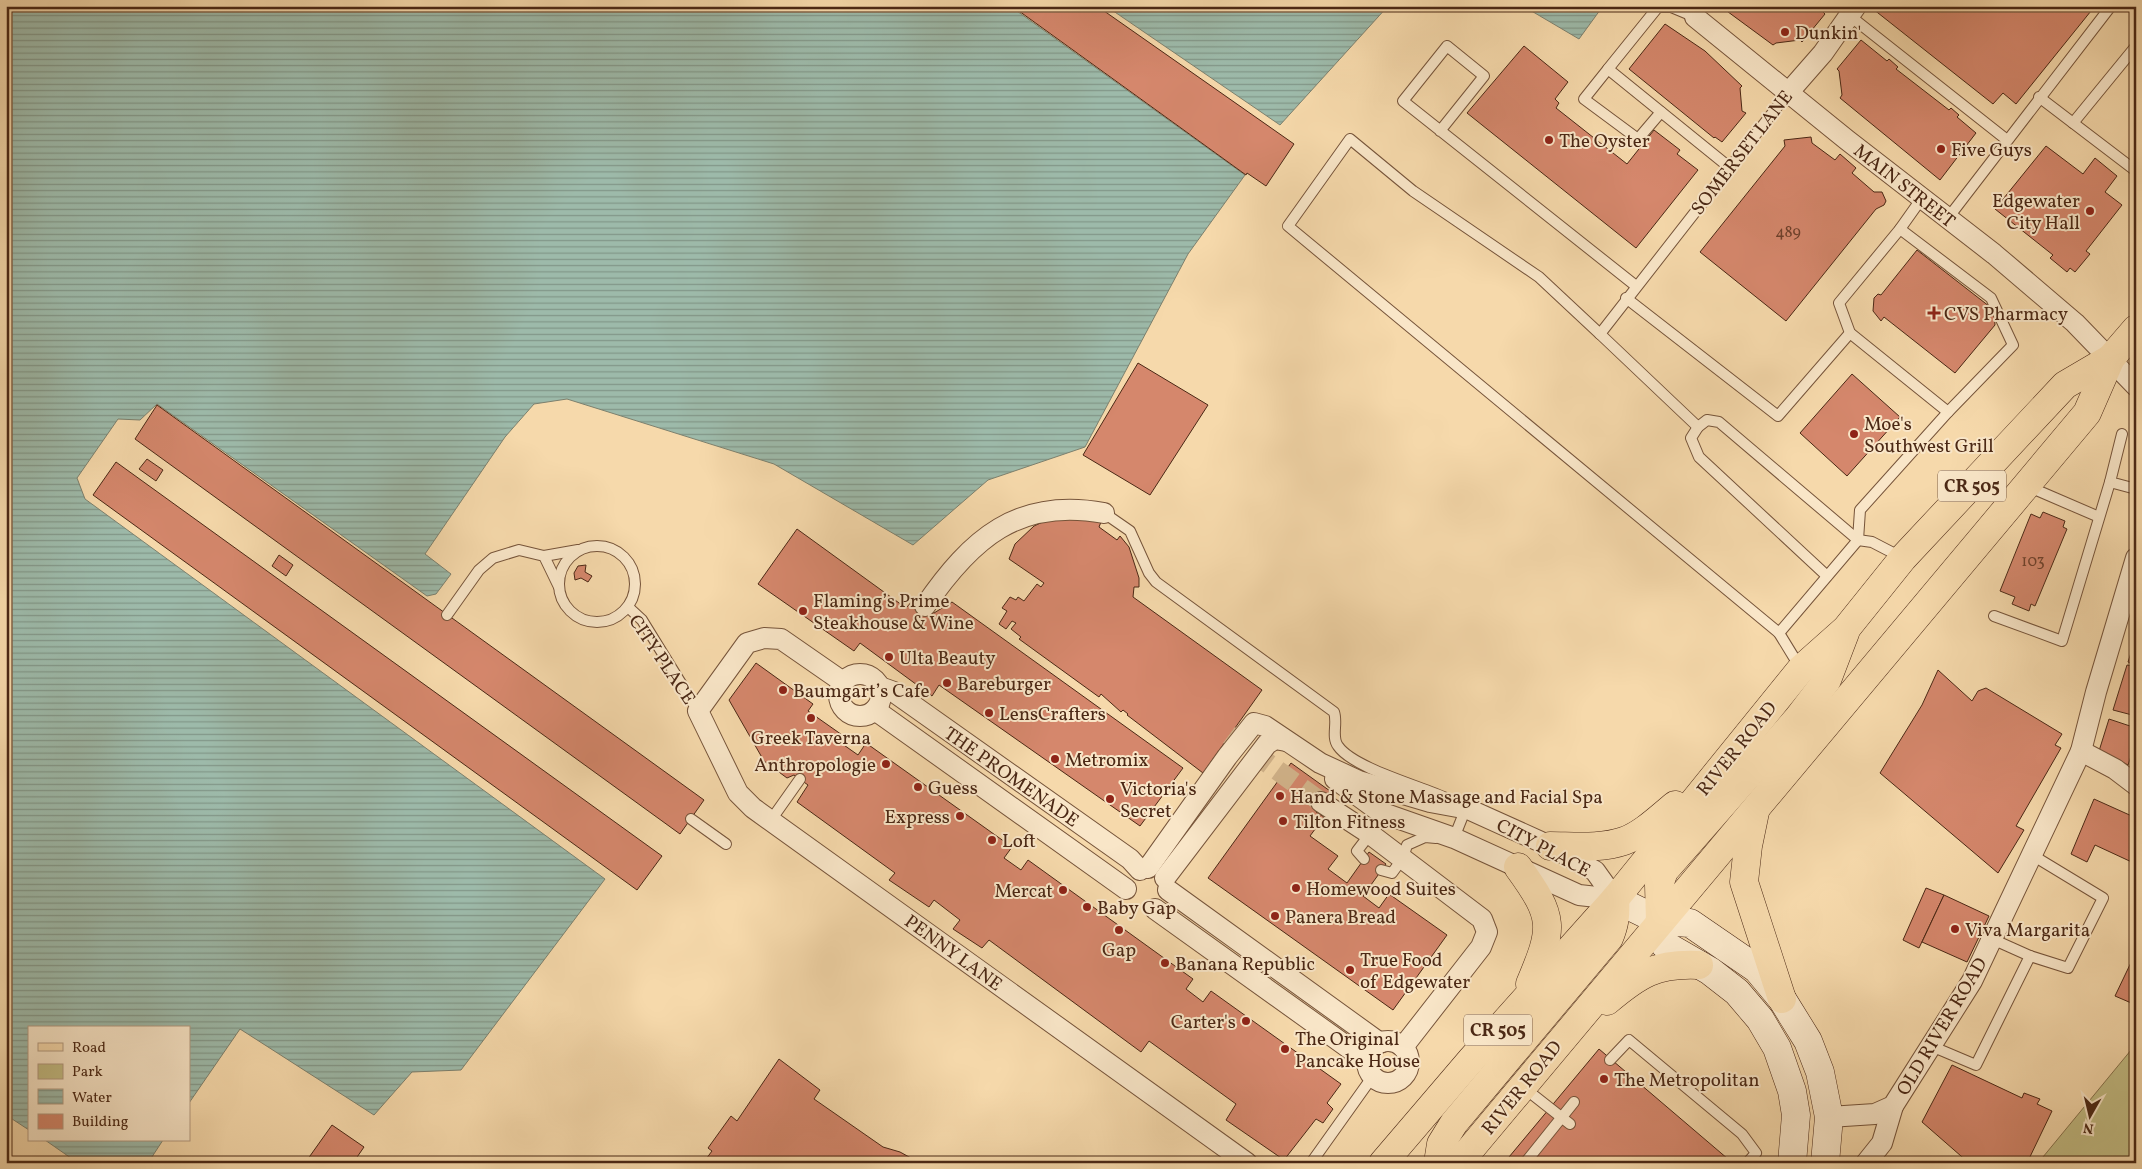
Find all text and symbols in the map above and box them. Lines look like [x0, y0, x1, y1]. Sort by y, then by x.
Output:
place label: Dunkin' [1795, 21, 1861, 47]
marker: Dunkin' [1779, 26, 1791, 38]
street label: SOMERSET LANE [1686, 85, 1800, 221]
place label: The Oyster [1559, 129, 1650, 155]
marker: The Oyster [1543, 134, 1555, 146]
place label: Five Guys [1951, 138, 2032, 164]
street label: MAIN STREET [1847, 139, 1960, 235]
marker: Five Guys [1935, 143, 1947, 155]
place label: Edgewater City Hall [1992, 189, 2080, 237]
marker: Edgewater City Hall [2084, 205, 2096, 217]
house number: 489 [1775, 222, 1801, 244]
place label: CVS Pharmacy [1944, 302, 2068, 328]
marker: CVS Pharmacy [1928, 307, 1940, 319]
place label: Moe's Southwest Grill [1864, 412, 1994, 460]
marker: Moe's Southwest Grill [1848, 428, 1860, 440]
road number: CR 505 [1938, 471, 2006, 502]
house number: 103 [2021, 551, 2045, 573]
place label: Flaming’s Prime Steakhouse & Wine [813, 589, 974, 637]
marker: Flaming’s Prime Steakhouse & Wine [797, 605, 809, 617]
street label: CITY PLACE [622, 610, 701, 710]
place label: Ulta Beauty [899, 646, 995, 672]
marker: Ulta Beauty [883, 651, 895, 663]
place label: Bareburger [957, 672, 1051, 698]
marker: Bareburger [941, 677, 953, 689]
place label: Baumgart’s Cafe [793, 679, 930, 705]
marker: Baumgart’s Cafe [777, 684, 789, 696]
street label: RIVER ROAD [1691, 696, 1784, 802]
place label: LensCrafters [999, 702, 1106, 728]
marker: LensCrafters [983, 707, 995, 719]
marker: Greek Taverna [805, 712, 817, 724]
street label: THE PROMENADE [938, 721, 1084, 834]
place label: Greek Taverna [751, 726, 871, 752]
place label: Metromix [1065, 748, 1149, 774]
place label: Anthropologie [754, 753, 876, 779]
marker: Metromix [1049, 753, 1061, 765]
marker: Anthropologie [880, 758, 892, 770]
place label: Guess [928, 776, 978, 802]
place label: Victoria's Secret [1120, 777, 1197, 825]
marker: Guess [912, 781, 924, 793]
place label: Hand & Stone Massage and Facial Spa [1290, 785, 1603, 811]
marker: Hand & Stone Massage and Facial Spa [1274, 790, 1286, 802]
marker: Victoria's Secret [1104, 793, 1116, 805]
place label: Express [885, 805, 950, 831]
marker: Express [954, 810, 966, 822]
place label: Tilton Fitness [1293, 810, 1405, 836]
street label: CITY PLACE [1491, 813, 1595, 885]
marker: Tilton Fitness [1277, 815, 1289, 827]
place label: Loft [1002, 829, 1036, 855]
marker: Loft [986, 834, 998, 846]
place label: Homewood Suites [1306, 877, 1456, 903]
place label: Mercat [994, 879, 1053, 905]
marker: Homewood Suites [1290, 882, 1302, 894]
marker: Mercat [1057, 884, 1069, 896]
place label: Baby Gap [1097, 896, 1176, 922]
marker: Baby Gap [1081, 901, 1093, 913]
place label: Panera Bread [1285, 905, 1396, 931]
street label: PENNY LANE [899, 909, 1007, 998]
marker: Panera Bread [1269, 910, 1281, 922]
place label: Viva Margarita [1965, 918, 2090, 944]
marker: Viva Margarita [1949, 923, 1961, 935]
marker: Gap [1113, 924, 1125, 936]
place label: Gap [1102, 938, 1136, 964]
place label: True Food of Edgewater [1360, 948, 1470, 996]
place label: Banana Republic [1175, 952, 1315, 978]
street label: OLD RIVER ROAD [1891, 953, 1994, 1101]
marker: Banana Republic [1159, 957, 1171, 969]
marker: True Food of Edgewater [1344, 964, 1356, 976]
place label: Carter's [1171, 1010, 1236, 1036]
road number: CR 505 [1464, 1014, 1532, 1046]
marker: Carter's [1240, 1015, 1252, 1027]
legend [28, 1026, 190, 1142]
place label: The Original Pancake House [1295, 1027, 1420, 1075]
street label: RIVER ROAD [1476, 1035, 1569, 1141]
text: Road [72, 1038, 106, 1059]
marker: The Original Pancake House [1279, 1043, 1291, 1055]
text: Park [72, 1062, 103, 1083]
place label: The Metropolitan [1614, 1068, 1760, 1094]
marker: The Metropolitan [1598, 1073, 1610, 1085]
text: Water [72, 1088, 112, 1109]
north arrow [2064, 1092, 2114, 1142]
text: Building [72, 1112, 129, 1133]
text: N [2082, 1117, 2095, 1138]

